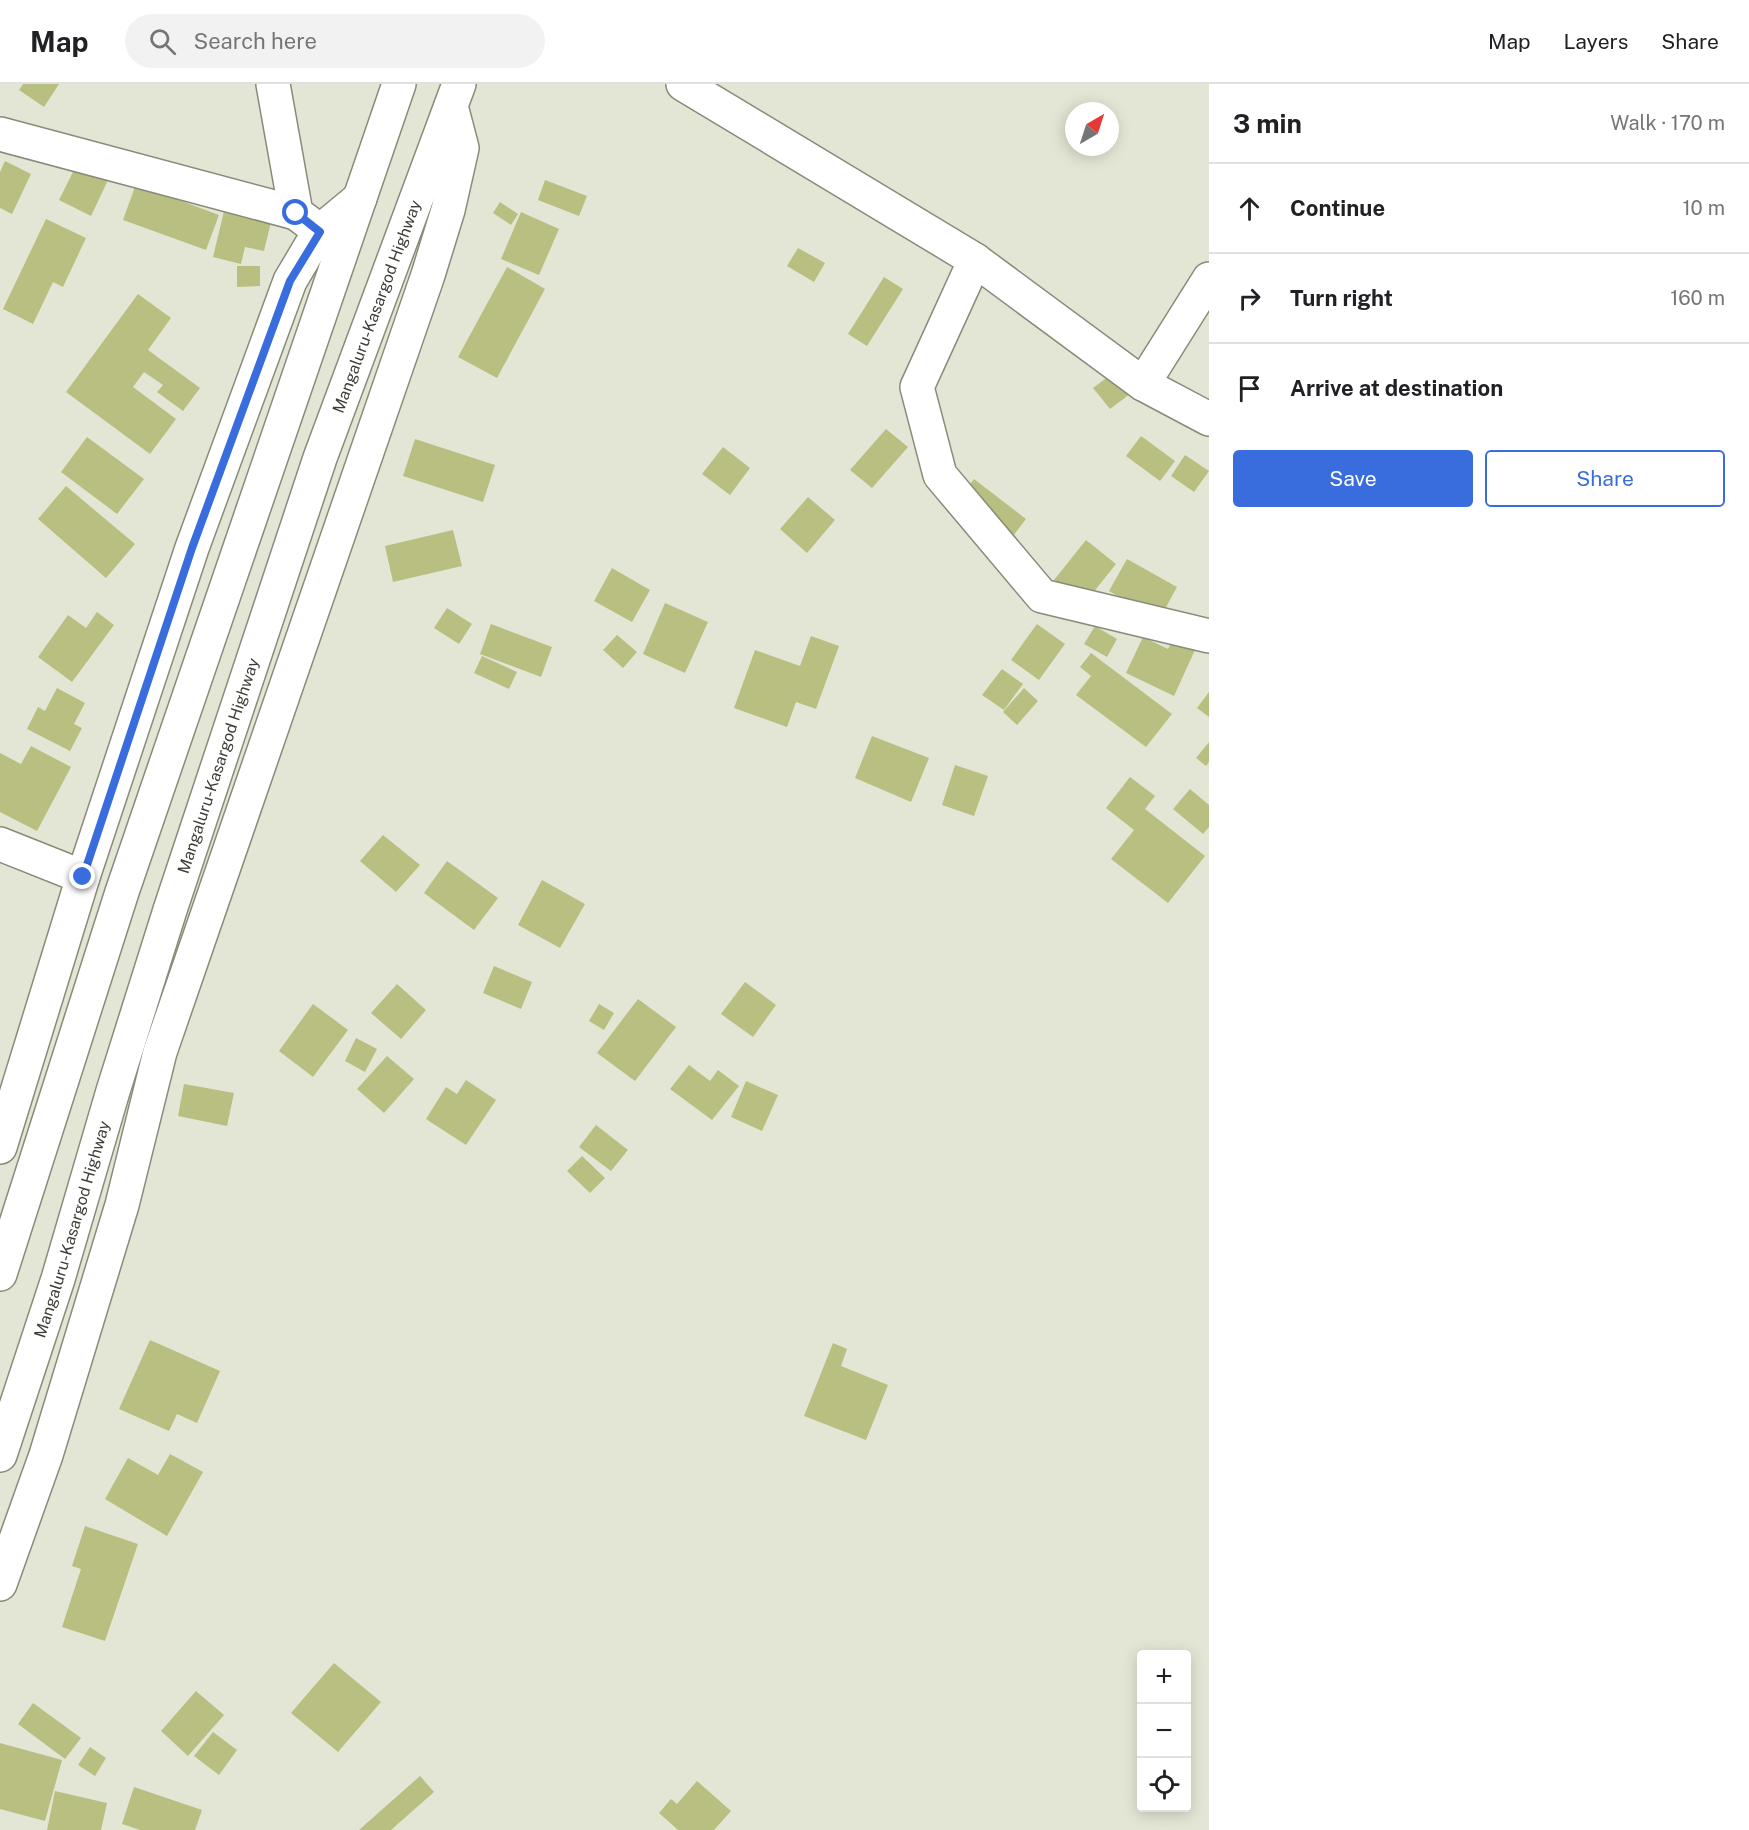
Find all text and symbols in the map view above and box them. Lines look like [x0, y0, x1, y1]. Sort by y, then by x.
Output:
search box [125, 14, 545, 68]
text: Map [30, 25, 89, 58]
icon: search [146, 25, 179, 58]
text: Search here [194, 28, 317, 54]
text: Map [1488, 29, 1531, 54]
text: Layers [1564, 29, 1628, 54]
text: Share [1661, 29, 1719, 54]
north arrow [1065, 102, 1119, 156]
text: 3 min [1233, 108, 1302, 139]
text: Walk · 170 m [1610, 111, 1725, 135]
icon: ahead [1233, 192, 1266, 225]
text: Continue [1290, 195, 1385, 221]
text: 10 m [1682, 196, 1725, 220]
street label: Mangaluru-Kasargod Highway [329, 197, 425, 416]
route start [282, 199, 308, 225]
icon: right [1233, 282, 1266, 315]
text: Turn right [1290, 285, 1393, 311]
text: 160 m [1670, 286, 1725, 310]
icon: arrive [1233, 372, 1266, 405]
text: Arrive at destination [1290, 375, 1503, 401]
button: Save [1233, 450, 1473, 507]
button: Share [1485, 450, 1725, 507]
street label: Mangaluru-Kasargod Highway [174, 655, 263, 876]
route end [69, 863, 95, 889]
street label: Mangaluru-Kasargod Highway [30, 1118, 114, 1340]
map controls [1137, 1650, 1191, 1812]
button: + [1137, 1650, 1191, 1704]
button: − [1137, 1704, 1191, 1758]
button: locate [1137, 1758, 1191, 1812]

